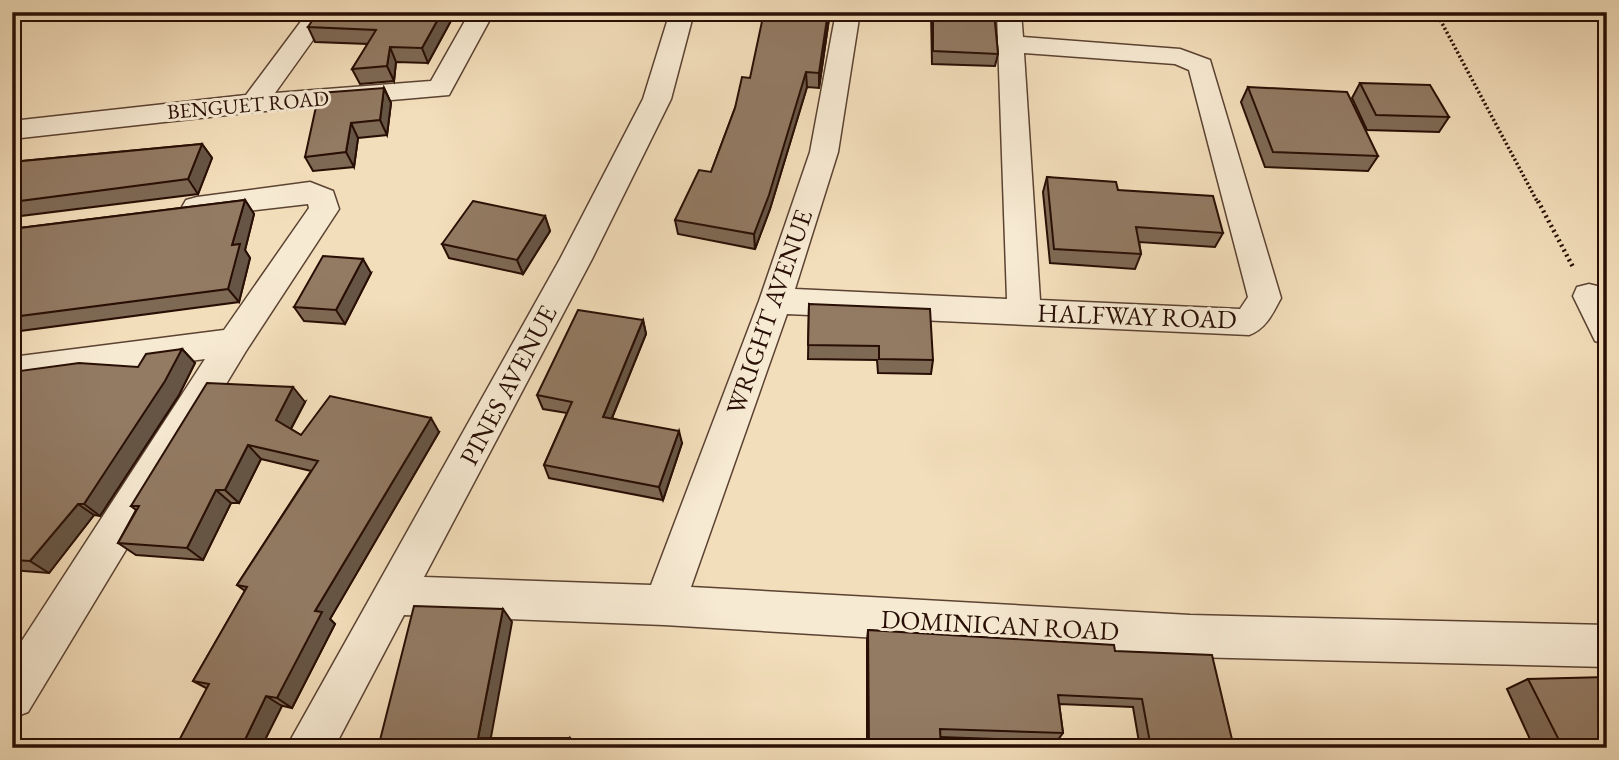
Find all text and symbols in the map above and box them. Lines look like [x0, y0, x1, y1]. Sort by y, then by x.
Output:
street label: BENGUET ROAD [166, 84, 330, 125]
street label: WRIGHT AVENUE [718, 205, 820, 419]
street label: HALFWAY ROAD [1037, 296, 1237, 336]
street label: PINES AVENUE [452, 299, 565, 471]
street label: DOMINICAN ROAD [880, 602, 1120, 648]

